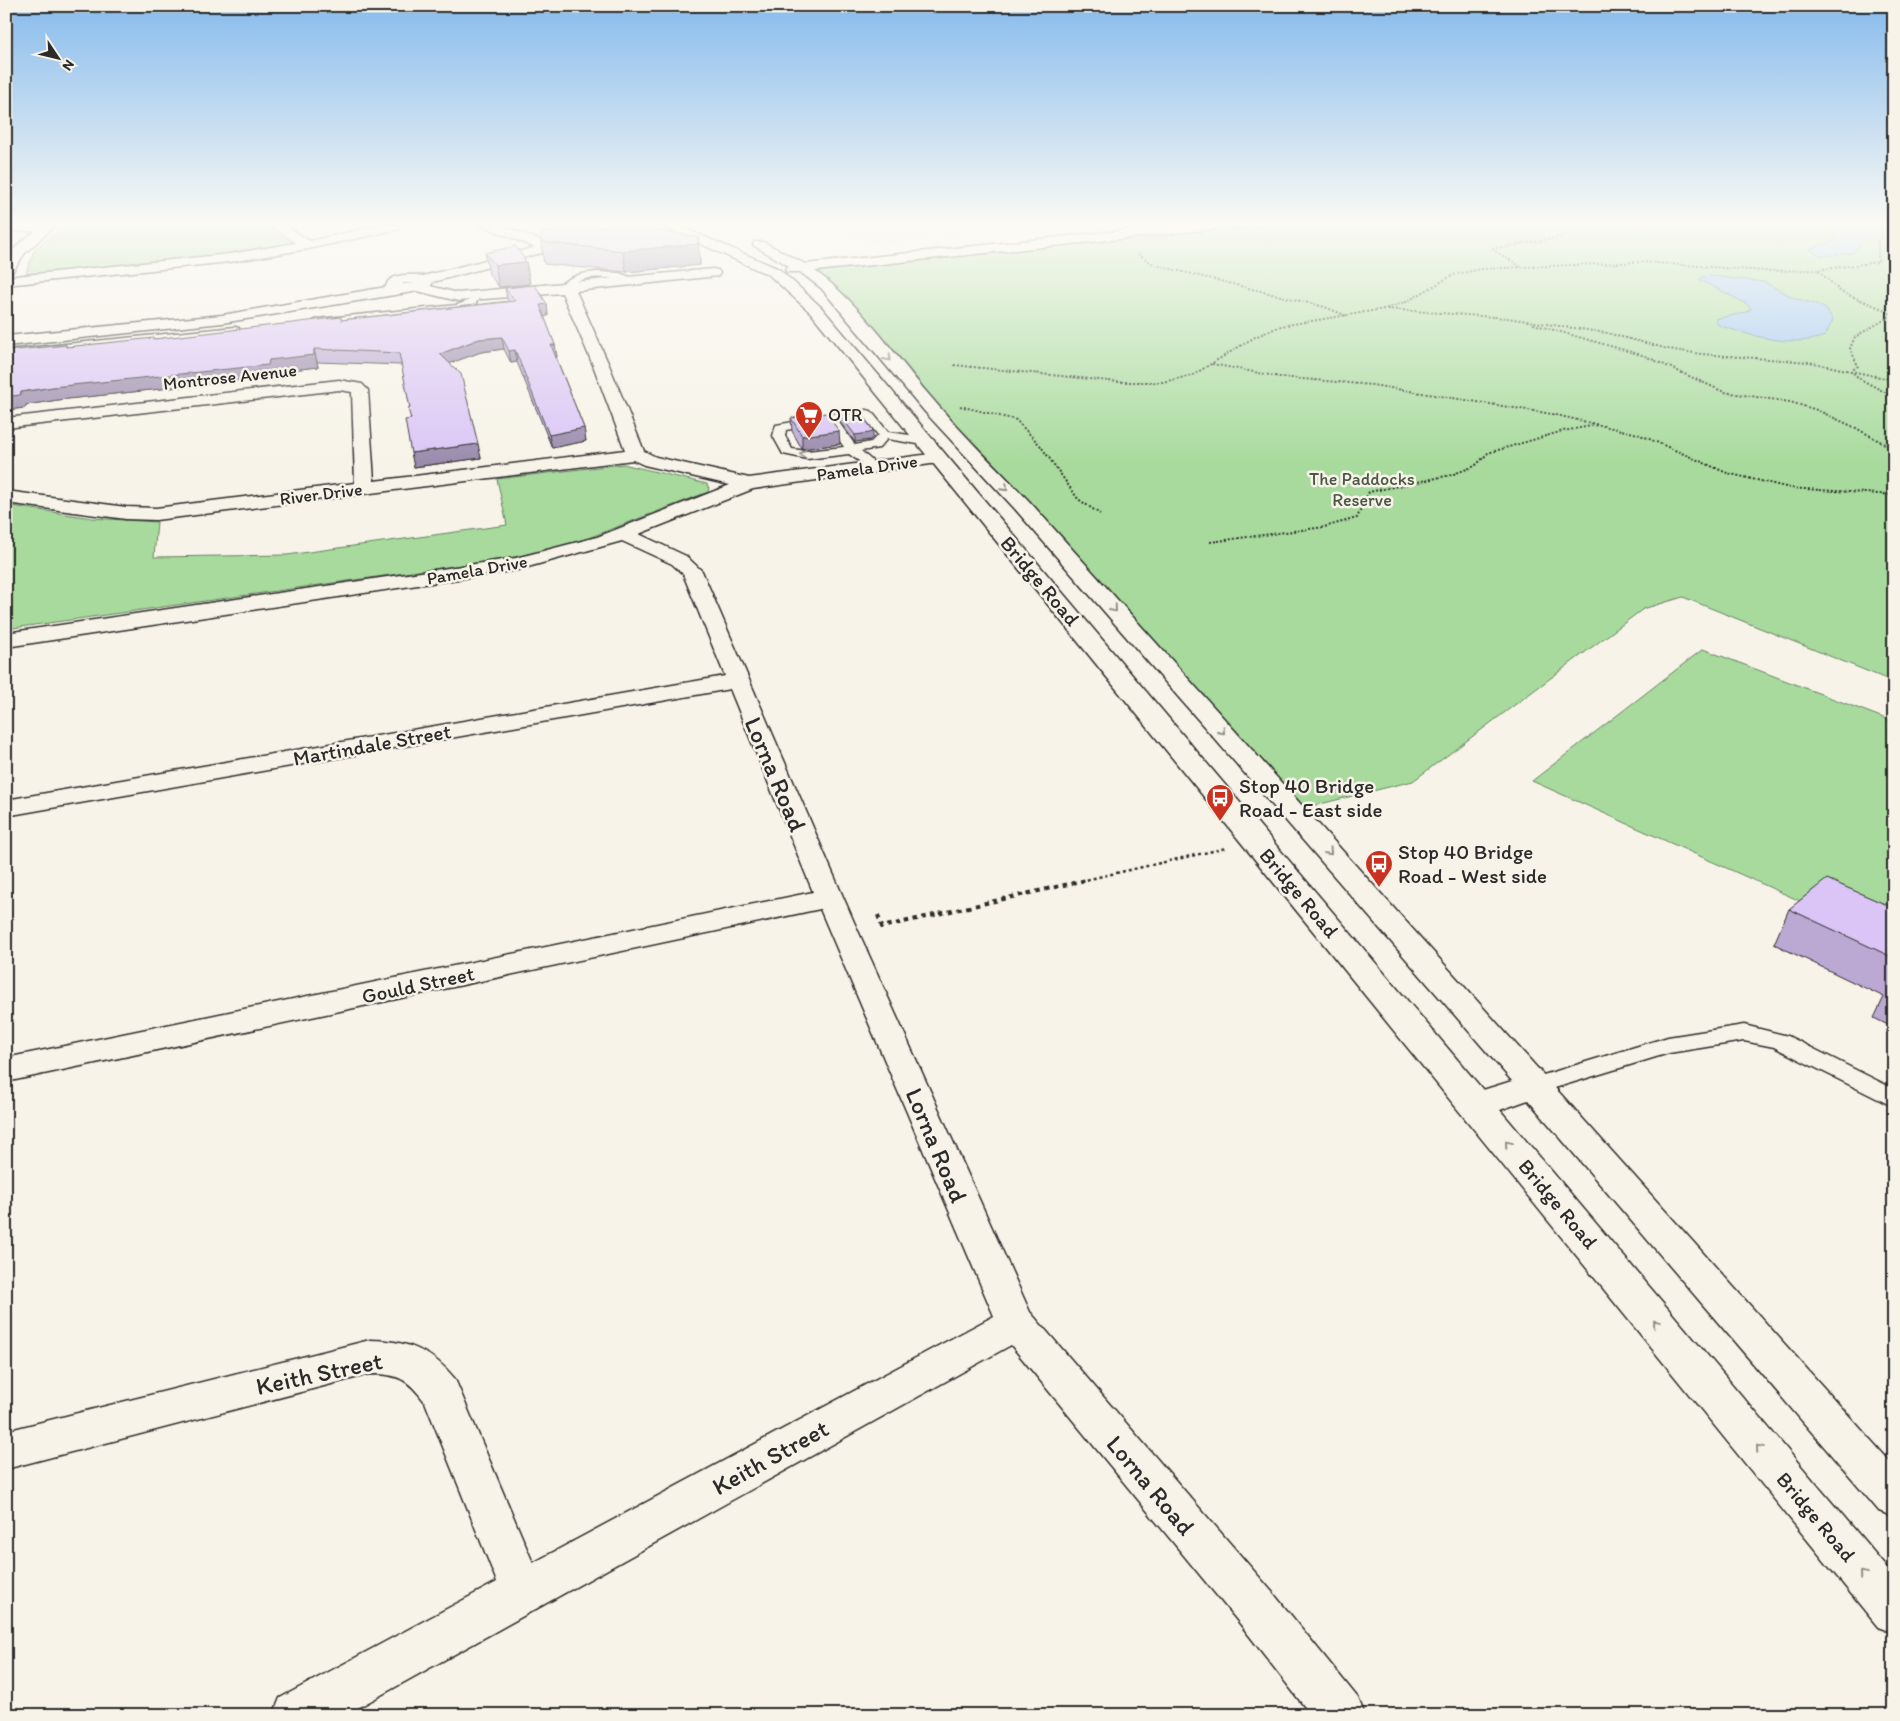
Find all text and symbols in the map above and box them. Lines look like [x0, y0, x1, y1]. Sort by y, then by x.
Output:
north arrow [32, 32, 82, 82]
text: N [59, 56, 78, 74]
one-way arrow [882, 352, 891, 361]
street label: Montrose Avenue [162, 359, 298, 395]
supermarket icon: OTR [794, 400, 824, 439]
place label: OTR [828, 404, 862, 426]
one-way arrow [799, 449, 806, 459]
street label: Pamela Drive [815, 450, 919, 486]
park label: The Paddocks Reserve [1309, 468, 1415, 511]
street label: River Drive [278, 478, 364, 510]
one-way arrow [1000, 482, 1009, 491]
street label: Bridge Road [995, 531, 1086, 631]
street label: Pamela Drive [425, 550, 529, 590]
one-way arrow [1108, 603, 1117, 612]
street label: Lorna Road [738, 712, 814, 836]
street label: Martindale Street [291, 718, 453, 771]
one-way arrow [1216, 725, 1225, 734]
place label: Stop 40 Bridge Road - East side [1239, 773, 1383, 822]
bus stop icon: Stop 40 Bridge Road - East side [1205, 783, 1235, 822]
place label: Stop 40 Bridge Road - West side [1398, 839, 1547, 888]
street label: Bridge Road [1254, 843, 1345, 943]
one-way arrow [1323, 847, 1332, 856]
bus stop icon: Stop 40 Bridge Road - West side [1364, 849, 1394, 888]
street label: Gould Street [359, 960, 477, 1009]
street label: Lorna Road [899, 1083, 975, 1207]
one-way arrow [1505, 1141, 1513, 1150]
street label: Bridge Road [1513, 1154, 1604, 1254]
one-way arrow [1653, 1320, 1661, 1329]
street label: Keith Street [253, 1345, 385, 1401]
street label: Keith Street [707, 1413, 833, 1501]
street label: Lorna Road [1100, 1429, 1202, 1541]
one-way arrow [1756, 1445, 1765, 1454]
street label: Bridge Road [1771, 1467, 1862, 1567]
one-way arrow [1860, 1571, 1868, 1580]

